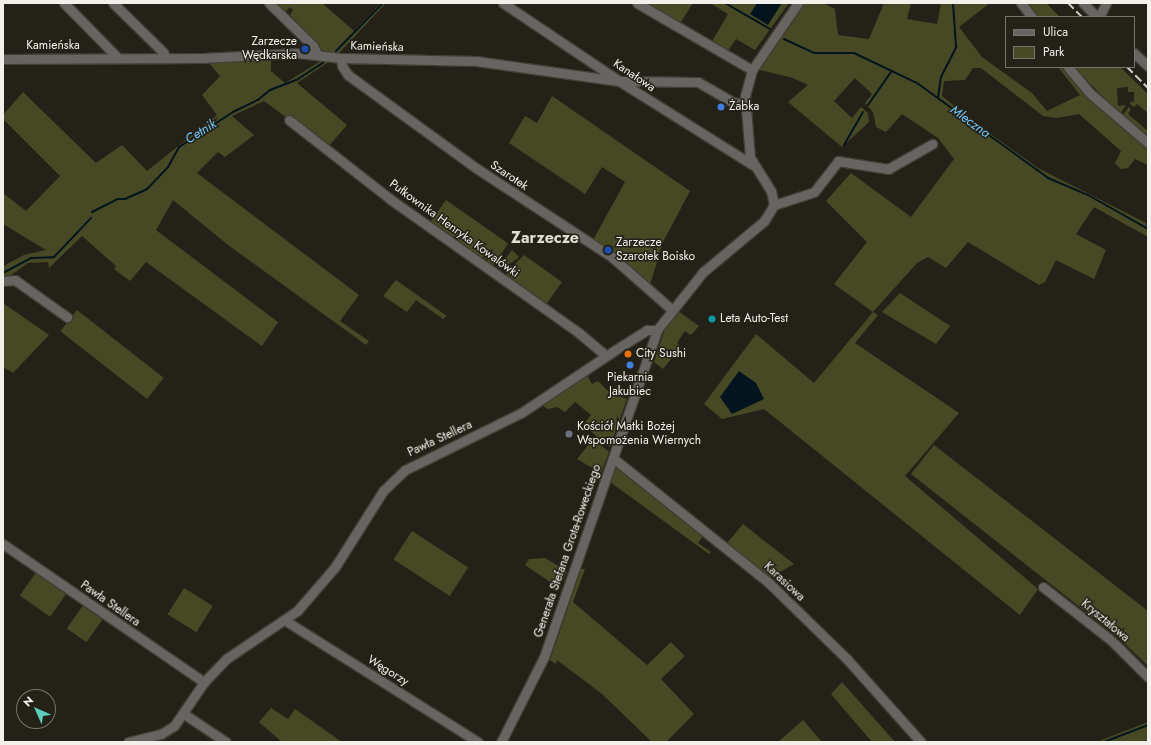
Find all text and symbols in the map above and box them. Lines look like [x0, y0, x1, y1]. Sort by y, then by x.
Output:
legend [1005, 16, 1135, 68]
text: Ulica [1043, 23, 1068, 41]
place label: Zarzecze Wędkarska [242, 35, 297, 63]
street label: Kamieńska [26, 39, 80, 53]
street label: Kamieńska [350, 39, 404, 55]
text: Park [1043, 43, 1064, 61]
marker: Zarzecze Wędkarska [300, 44, 310, 54]
street label: Kanałowa [610, 57, 658, 95]
place label: Żabka [729, 100, 759, 114]
marker: Żabka [716, 102, 726, 112]
water label: Mleczna [947, 102, 993, 142]
water label: Cetnik [183, 116, 219, 148]
street label: Szarotek [487, 158, 531, 194]
street label: Pułkownika Henryka Kowalówki [386, 177, 522, 281]
district label: Zarzecze [511, 228, 579, 248]
place label: Zarzecze Szarotek Boisko [616, 236, 695, 264]
marker: Zarzecze Szarotek Boisko [603, 245, 613, 255]
place label: Leta Auto-Test [720, 312, 788, 326]
marker: Leta Auto-Test [707, 314, 717, 324]
place label: City Sushi [636, 347, 686, 361]
marker: City Sushi [623, 349, 633, 359]
marker: Piekarnia Jakubiec [625, 360, 635, 370]
place label: Piekarnia Jakubiec [607, 371, 653, 399]
street label: Pawła Stellera [405, 418, 475, 460]
place label: Kościół Matki Bożej Wspomożenia Wiernych [577, 420, 701, 448]
marker: Kościół Matki Bożej Wspomożenia Wiernych [564, 429, 574, 439]
street label: Generała Stefana Grota-Roweckiego [531, 462, 605, 640]
street label: Karasiowa [761, 559, 807, 605]
street label: Pawła Stellera [77, 578, 143, 630]
street label: Kryształowa [1078, 597, 1132, 645]
street label: Węgorzy [365, 653, 411, 689]
north arrow [16, 689, 56, 729]
text: N [19, 692, 37, 710]

